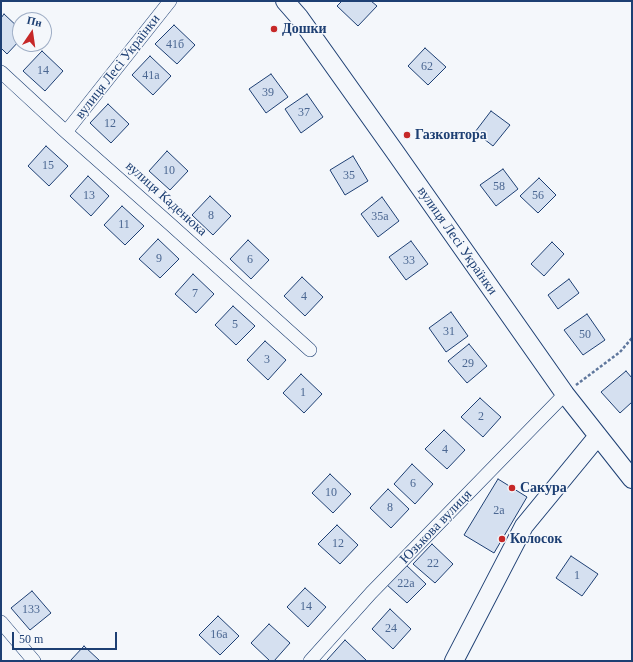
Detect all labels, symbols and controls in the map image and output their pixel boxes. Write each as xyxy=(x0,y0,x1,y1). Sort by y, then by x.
street label: вулиця Лесі Українки xyxy=(72,11,164,123)
north arrow xyxy=(12,12,52,52)
text: Пн xyxy=(26,14,43,29)
place label: Дошки xyxy=(282,21,327,37)
marker: Дошки xyxy=(269,24,279,34)
house number: 41б xyxy=(166,38,184,52)
house number: 62 xyxy=(421,60,433,74)
house number: 14 xyxy=(37,64,49,78)
house number: 41а xyxy=(142,69,160,83)
house number: 39 xyxy=(262,86,274,100)
house number: 37 xyxy=(298,106,310,120)
house number: 12 xyxy=(104,117,116,131)
place label: Газконтора xyxy=(415,127,487,143)
marker: Газконтора xyxy=(402,130,412,140)
street label: вулиця Каденюка xyxy=(122,158,210,240)
house number: 15 xyxy=(42,159,54,173)
house number: 10 xyxy=(163,164,175,178)
house number: 35 xyxy=(343,169,355,183)
house number: 58 xyxy=(493,180,505,194)
street label: вулиця Лесі Українки xyxy=(413,184,501,298)
house number: 13 xyxy=(83,189,95,203)
house number: 56 xyxy=(532,189,544,203)
house number: 8 xyxy=(208,209,214,223)
house number: 35а xyxy=(371,210,389,224)
house number: 11 xyxy=(118,218,130,232)
house number: 9 xyxy=(156,252,162,266)
house number: 6 xyxy=(247,253,253,267)
house number: 33 xyxy=(403,254,415,268)
house number: 7 xyxy=(192,287,198,301)
house number: 4 xyxy=(301,290,307,304)
house number: 5 xyxy=(232,318,238,332)
house number: 31 xyxy=(443,325,455,339)
house number: 50 xyxy=(579,328,591,342)
house number: 3 xyxy=(264,353,270,367)
house number: 29 xyxy=(462,357,474,371)
house number: 1 xyxy=(300,386,306,400)
house number: 2 xyxy=(478,410,484,424)
house number: 4 xyxy=(442,443,448,457)
house number: 6 xyxy=(410,477,416,491)
place label: Сакура xyxy=(520,480,567,496)
marker: Сакура xyxy=(507,483,517,493)
house number: 10 xyxy=(325,486,337,500)
street label: Юзькова вулиця xyxy=(396,486,476,568)
house number: 8 xyxy=(387,501,393,515)
house number: 2а xyxy=(493,504,505,518)
place label: Колосок xyxy=(510,531,562,547)
marker: Колосок xyxy=(497,534,507,544)
house number: 12 xyxy=(332,537,344,551)
house number: 22 xyxy=(427,557,439,571)
house number: 1 xyxy=(574,569,580,583)
house number: 22а xyxy=(397,577,415,591)
house number: 14 xyxy=(300,600,312,614)
house number: 133 xyxy=(22,603,40,617)
house number: 24 xyxy=(385,622,397,636)
scale bar xyxy=(14,624,119,650)
house number: 16а xyxy=(210,628,228,642)
text: 50 m xyxy=(19,632,43,646)

